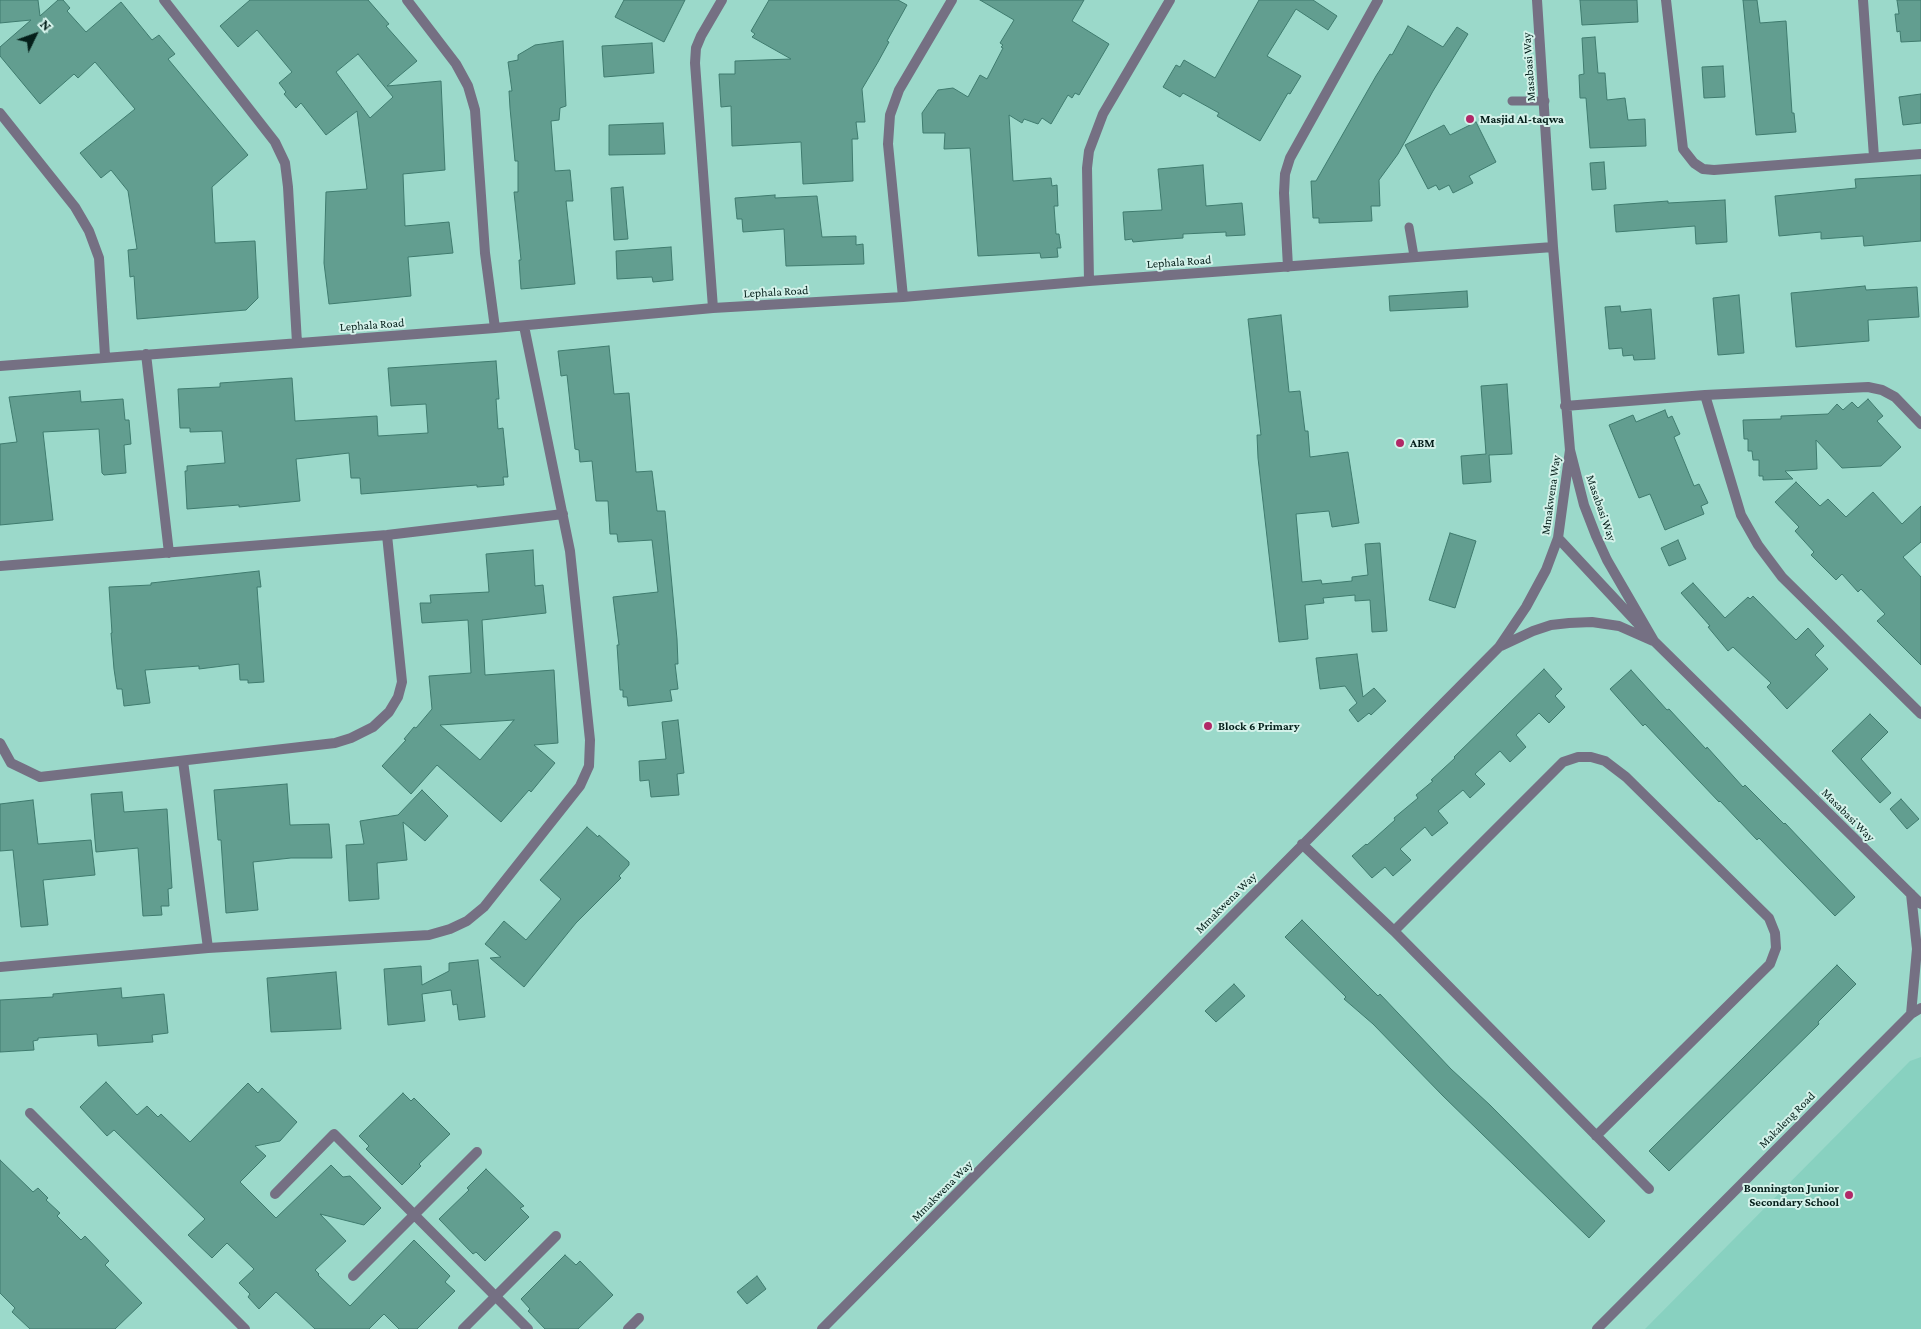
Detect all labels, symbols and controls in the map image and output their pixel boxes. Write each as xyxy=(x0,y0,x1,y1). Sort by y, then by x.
north arrow xyxy=(10,10,60,60)
text: N xyxy=(37,16,55,34)
street label: Masabasi Way xyxy=(1519,32,1539,102)
place label: Masjid Al-taqwa xyxy=(1480,112,1564,126)
marker: Masjid Al-taqwa xyxy=(1464,113,1476,125)
street label: Lephala Road xyxy=(1146,253,1212,271)
street label: Lephala Road xyxy=(743,283,809,301)
street label: Lephala Road xyxy=(339,316,405,334)
place label: ABM xyxy=(1410,436,1435,450)
marker: ABM xyxy=(1394,437,1406,449)
street label: Mmakwena Way xyxy=(1538,454,1564,536)
street label: Masabasi Way xyxy=(1583,473,1619,543)
place label: Block 6 Primary xyxy=(1218,719,1299,733)
marker: Block 6 Primary xyxy=(1202,720,1214,732)
street label: Masabasi Way xyxy=(1818,785,1878,845)
street label: Mmakwena Way xyxy=(1192,869,1260,937)
street label: Makaleng Road xyxy=(1756,1089,1818,1151)
street label: Mmakwena Way xyxy=(908,1157,976,1225)
place label: Bonnington Junior Secondary School xyxy=(1744,1181,1839,1209)
marker: Bonnington Junior Secondary School xyxy=(1843,1189,1855,1201)

